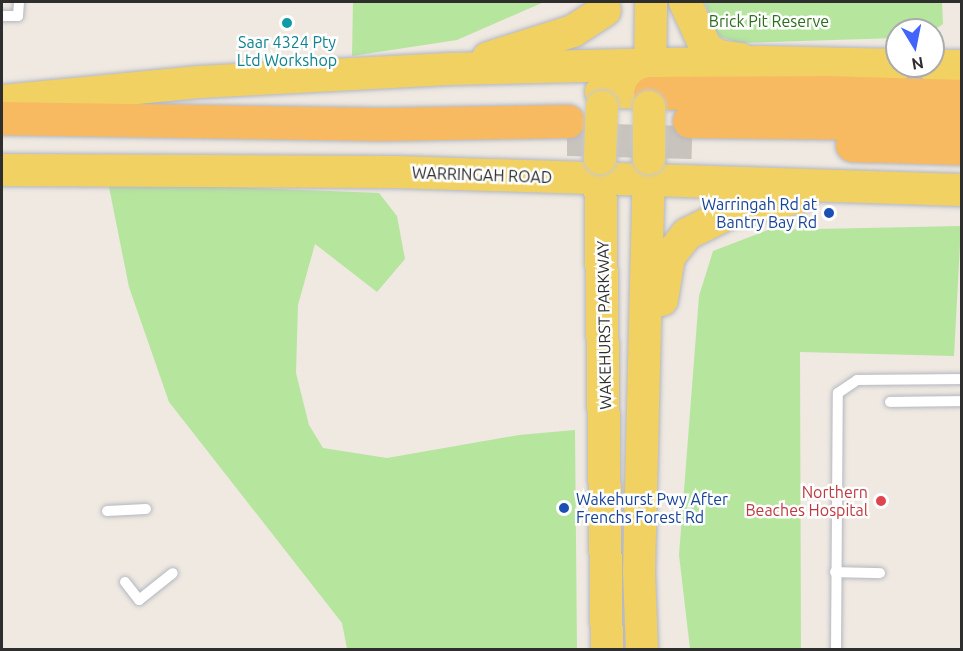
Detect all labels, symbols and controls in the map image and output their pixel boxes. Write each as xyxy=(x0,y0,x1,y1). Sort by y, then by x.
park label: Brick Pit Reserve xyxy=(709,11,829,31)
marker: Saar 4324 Pty Ltd Workshop xyxy=(280,16,294,30)
north arrow xyxy=(885,18,945,78)
place label: Saar 4324 Pty Ltd Workshop xyxy=(237,32,337,70)
text: N xyxy=(910,54,925,74)
street label: WARRINGAH ROAD xyxy=(412,163,552,187)
place label: Warringah Rd at Bantry Bay Rd xyxy=(701,194,817,232)
marker: Warringah Rd at Bantry Bay Rd xyxy=(822,206,836,220)
street label: WAKEHURST PARKWAY xyxy=(593,240,615,410)
place label: Northern Beaches Hospital xyxy=(745,482,868,520)
place label: Wakehurst Pwy After Frenchs Forest Rd xyxy=(576,489,728,527)
marker: Northern Beaches Hospital xyxy=(872,492,890,510)
marker: Wakehurst Pwy After Frenchs Forest Rd xyxy=(557,501,571,515)

